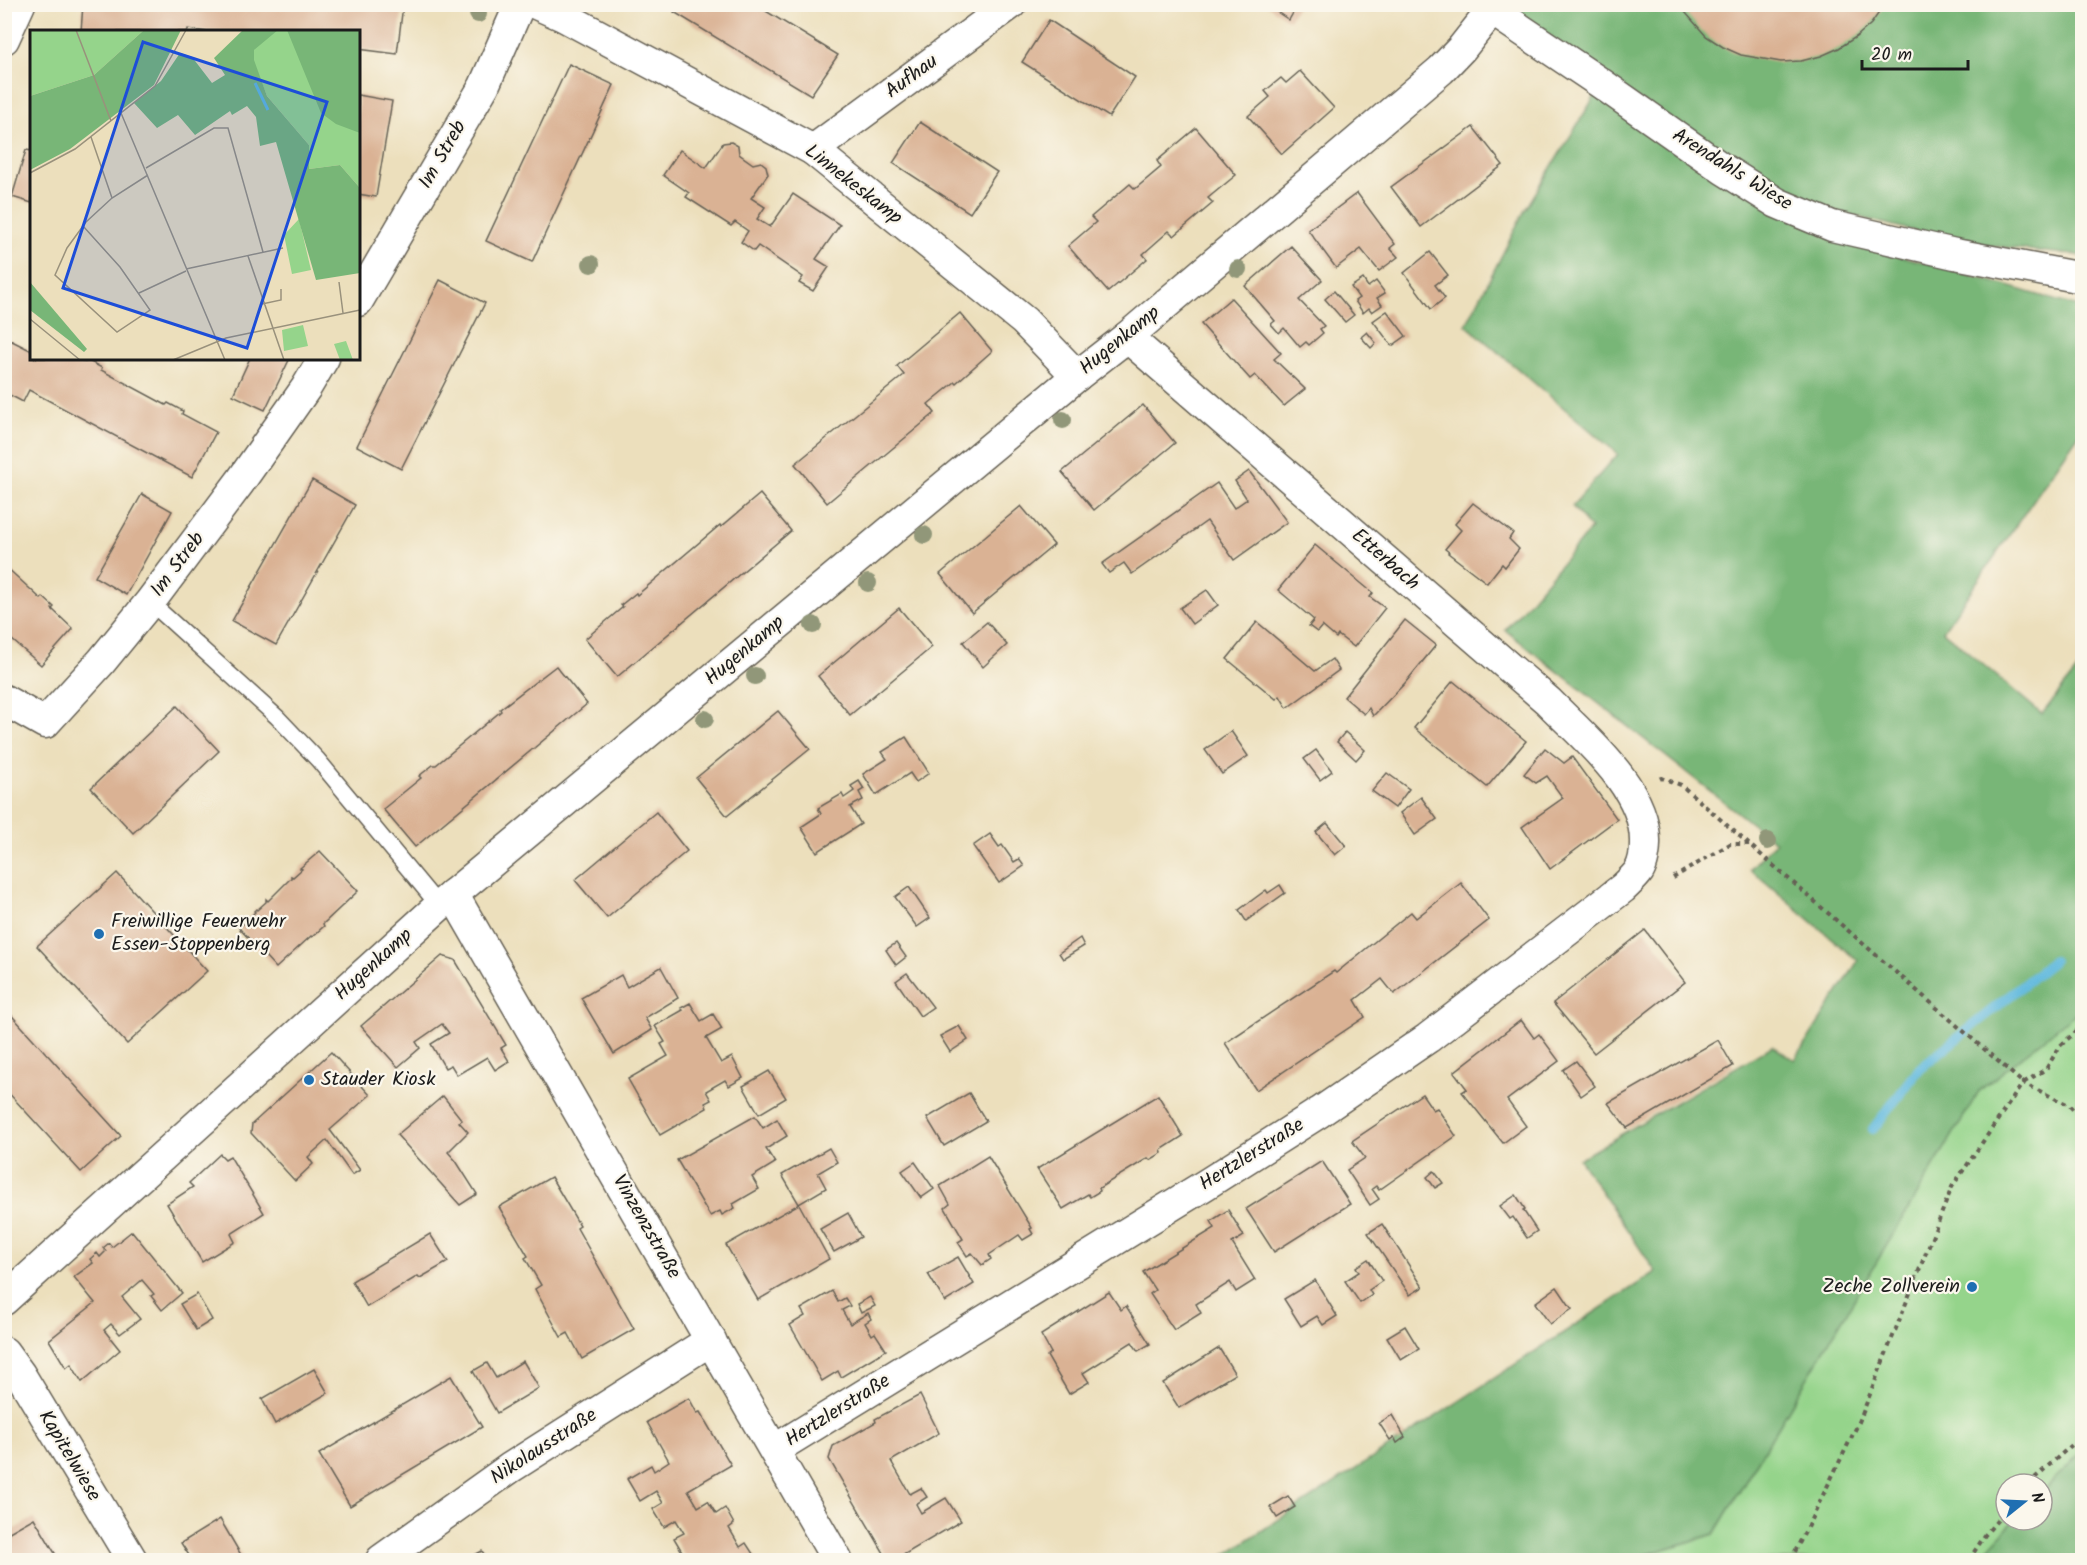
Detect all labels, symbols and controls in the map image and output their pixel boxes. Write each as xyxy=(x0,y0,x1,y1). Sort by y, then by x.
inset map xyxy=(30,30,360,360)
scale bar xyxy=(1862,33,1968,71)
text: 20 m xyxy=(1871,41,1912,70)
street label: Aufhau xyxy=(879,46,946,107)
street label: Im Streb xyxy=(410,114,476,195)
street label: Arendahls Wiese xyxy=(1665,120,1799,220)
street label: Linnekeskamp xyxy=(797,136,909,234)
street label: Hugenkamp xyxy=(1072,298,1168,384)
street label: Etterbach xyxy=(1343,521,1427,599)
street label: Im Streb xyxy=(143,525,214,604)
street label: Hugenkamp xyxy=(698,607,793,694)
place label: Freiwillige Feuerwehr Essen-Stoppenberg xyxy=(111,906,287,961)
street label: Hugenkamp xyxy=(327,921,421,1009)
marker: Freiwillige Feuerwehr Essen-Stoppenberg xyxy=(92,927,106,941)
place label: Stauder Kiosk xyxy=(321,1064,436,1096)
marker: Stauder Kiosk xyxy=(302,1073,316,1087)
street label: Hertzlerstraße xyxy=(1193,1110,1311,1200)
street label: Vinzenzstraße xyxy=(603,1169,689,1285)
place label: Zeche Zollverein xyxy=(1822,1271,1960,1303)
marker: Zeche Zollverein xyxy=(1965,1280,1979,1294)
street label: Hertzlerstraße xyxy=(779,1366,897,1456)
street label: Nikolausstraße xyxy=(484,1400,604,1494)
street label: Kapitelwiese xyxy=(29,1404,109,1508)
north arrow xyxy=(1994,1472,2054,1532)
text: N xyxy=(2023,1489,2050,1506)

